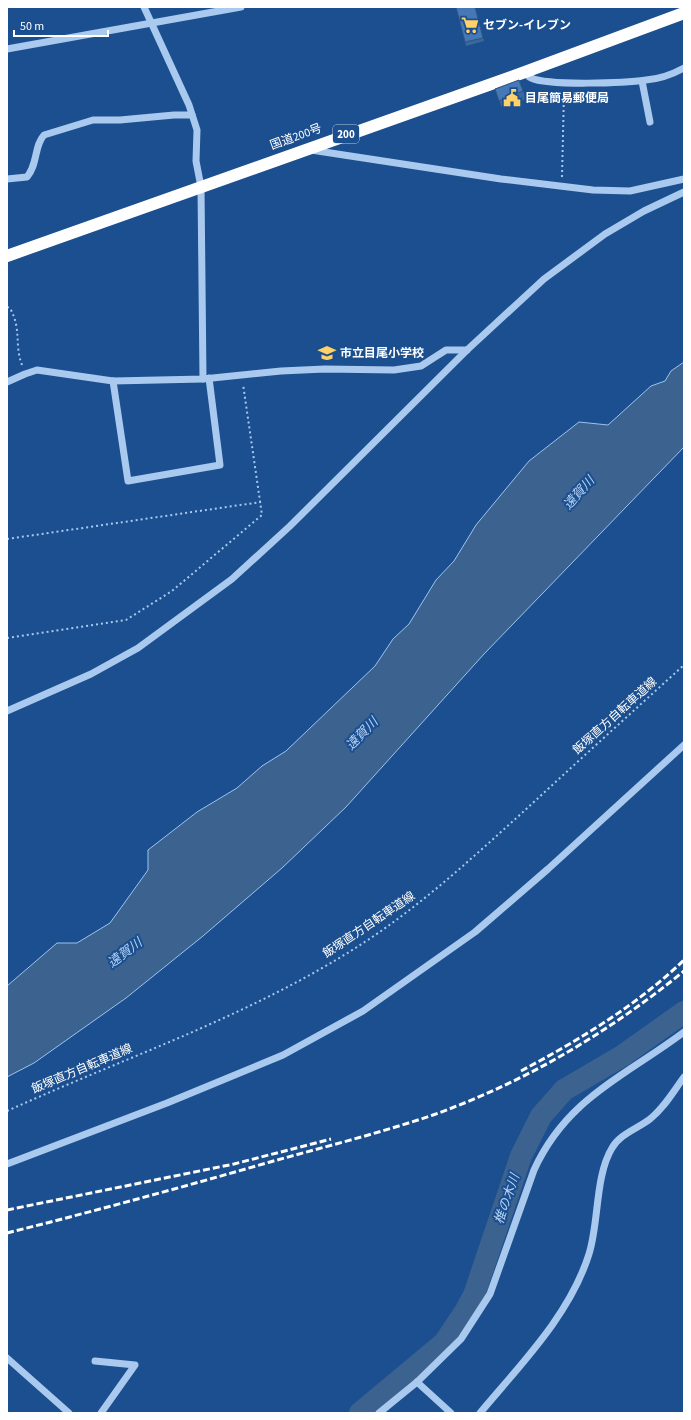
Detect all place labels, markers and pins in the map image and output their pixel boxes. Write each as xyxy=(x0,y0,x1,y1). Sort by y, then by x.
supermarket icon: セブン-イレブン xyxy=(460,15,480,35)
place label: セブン-イレブン xyxy=(483,17,571,34)
public building icon: 目尾簡易郵便局 xyxy=(502,88,522,108)
place label: 目尾簡易郵便局 xyxy=(525,90,609,107)
school or university icon: 市立目尾小学校 xyxy=(317,343,337,363)
place label: 市立目尾小学校 xyxy=(340,345,424,362)

